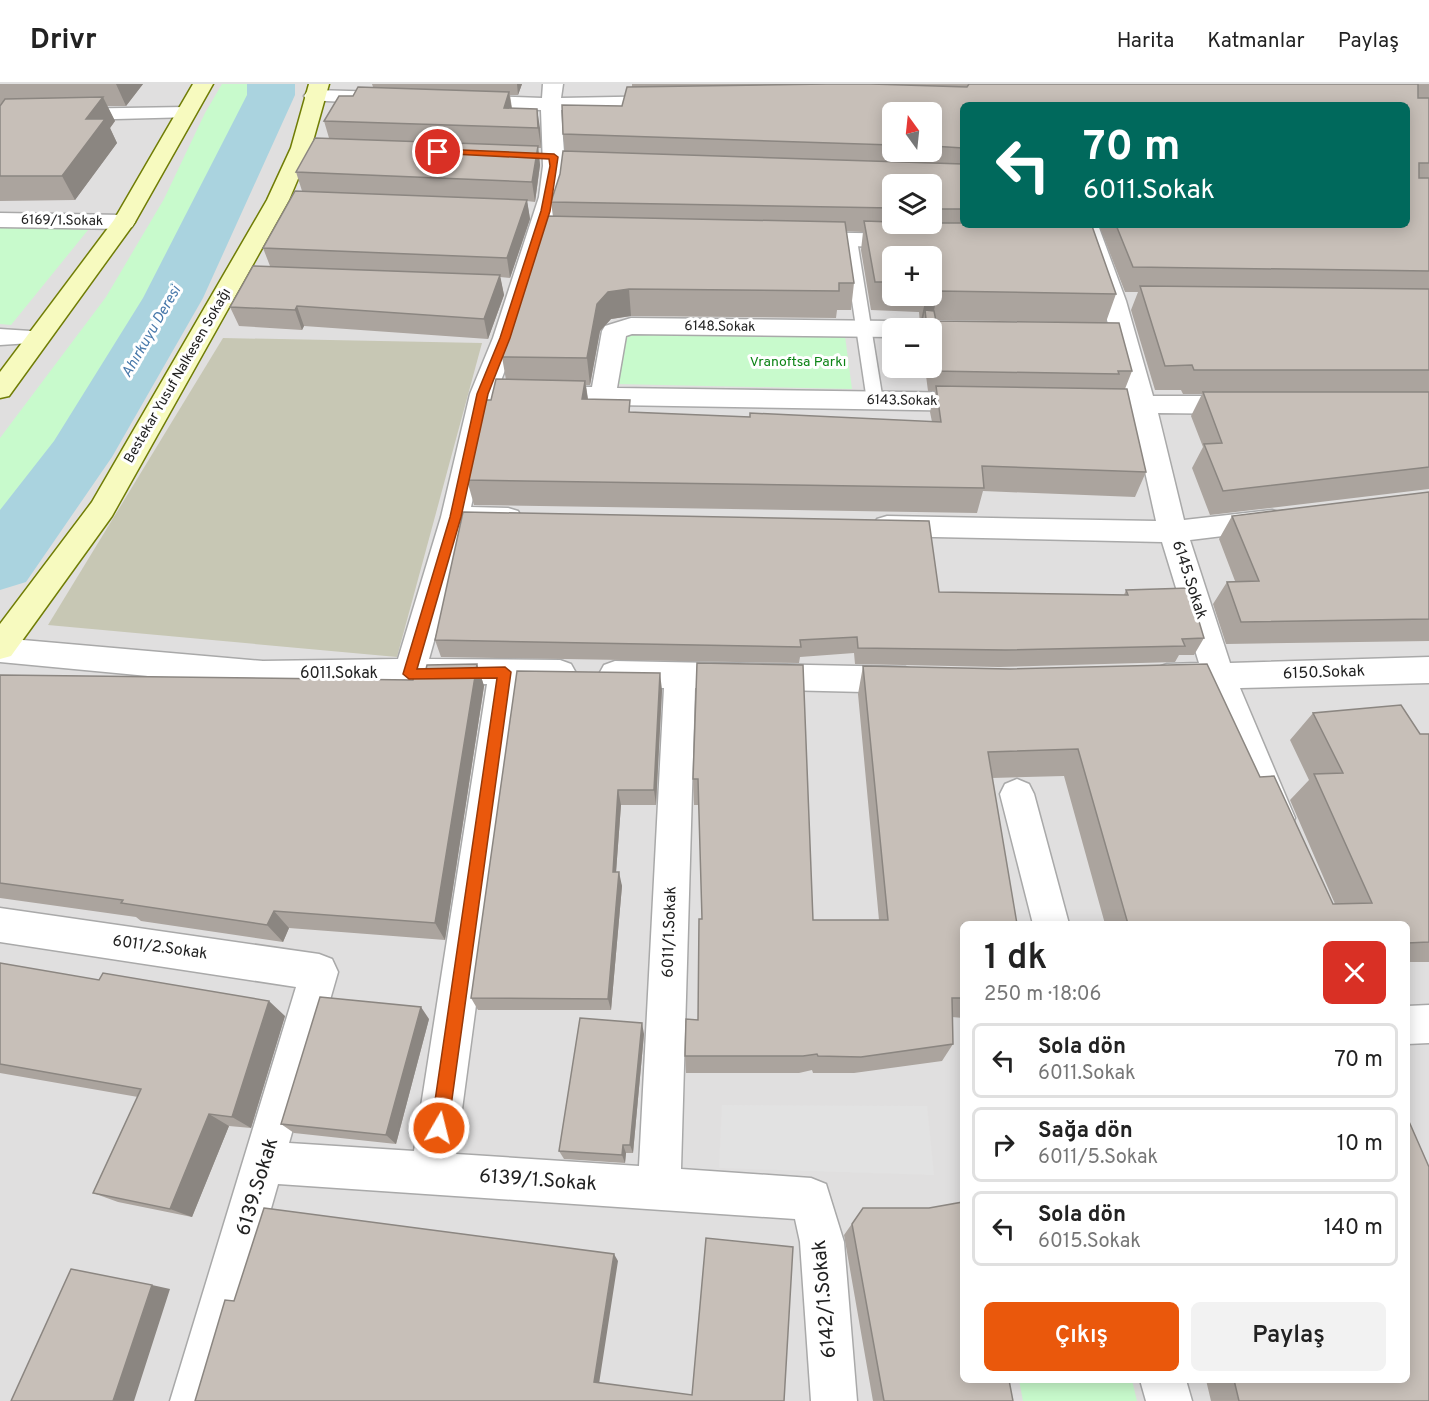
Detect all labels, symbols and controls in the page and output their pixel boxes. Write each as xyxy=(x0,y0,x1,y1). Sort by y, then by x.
text: Drivr xyxy=(30,23,97,59)
text: Harita xyxy=(1117,28,1174,55)
text: Katmanlar xyxy=(1207,28,1305,55)
text: Paylaş xyxy=(1338,28,1399,55)
north arrow xyxy=(882,102,942,162)
map controls xyxy=(882,102,942,378)
text: 70 m xyxy=(1083,122,1181,175)
pin xyxy=(412,126,463,177)
icon: left xyxy=(984,126,1062,204)
icon: arrive xyxy=(421,135,454,168)
button: layers xyxy=(882,174,942,234)
text: 6011.Sokak xyxy=(1083,174,1215,208)
street label: 6169/1.Sokak xyxy=(21,212,103,230)
button: + xyxy=(882,246,942,306)
water label: Ahırkuyu Deresi xyxy=(118,282,187,381)
street label: Bestekar Yusuf Nalkesen Sokağı xyxy=(121,286,235,466)
street label: 6148.Sokak xyxy=(684,318,756,336)
button: − xyxy=(882,318,942,378)
park label: Vranoftsa Parkı xyxy=(750,354,846,371)
street label: 6143.Sokak xyxy=(866,392,938,410)
street label: 6145.Sokak xyxy=(1167,538,1211,622)
street label: 6150.Sokak xyxy=(1283,662,1365,684)
street label: 6011.Sokak xyxy=(300,664,378,684)
street label: 6011/1.Sokak xyxy=(658,886,682,978)
street label: 6011/2.Sokak xyxy=(111,931,209,965)
text: 1 dk xyxy=(984,936,1047,982)
button: close xyxy=(1323,941,1386,1004)
text: 250 m · 18:06 xyxy=(984,982,1101,1008)
text: Sola dön xyxy=(1038,1034,1126,1061)
icon: left xyxy=(987,1044,1020,1077)
text: 70 m xyxy=(1334,1047,1383,1074)
text: 6011.Sokak xyxy=(1038,1061,1136,1087)
position arrow xyxy=(407,1096,471,1160)
text: Sağa dön xyxy=(1038,1118,1133,1145)
icon: right xyxy=(987,1128,1020,1161)
text: 10 m xyxy=(1337,1131,1383,1158)
street label: 6139.Sokak xyxy=(231,1135,285,1239)
text: 6011/5.Sokak xyxy=(1038,1145,1158,1171)
street label: 6139/1.Sokak xyxy=(478,1164,598,1198)
text: Sola dön xyxy=(1038,1202,1126,1229)
icon: left xyxy=(987,1212,1020,1245)
text: 140 m xyxy=(1324,1215,1383,1242)
text: 6015.Sokak xyxy=(1038,1229,1141,1255)
street label: 6142/1.Sokak xyxy=(807,1239,843,1359)
button: Çıkış xyxy=(984,1302,1179,1371)
button: Paylaş xyxy=(1191,1302,1386,1371)

